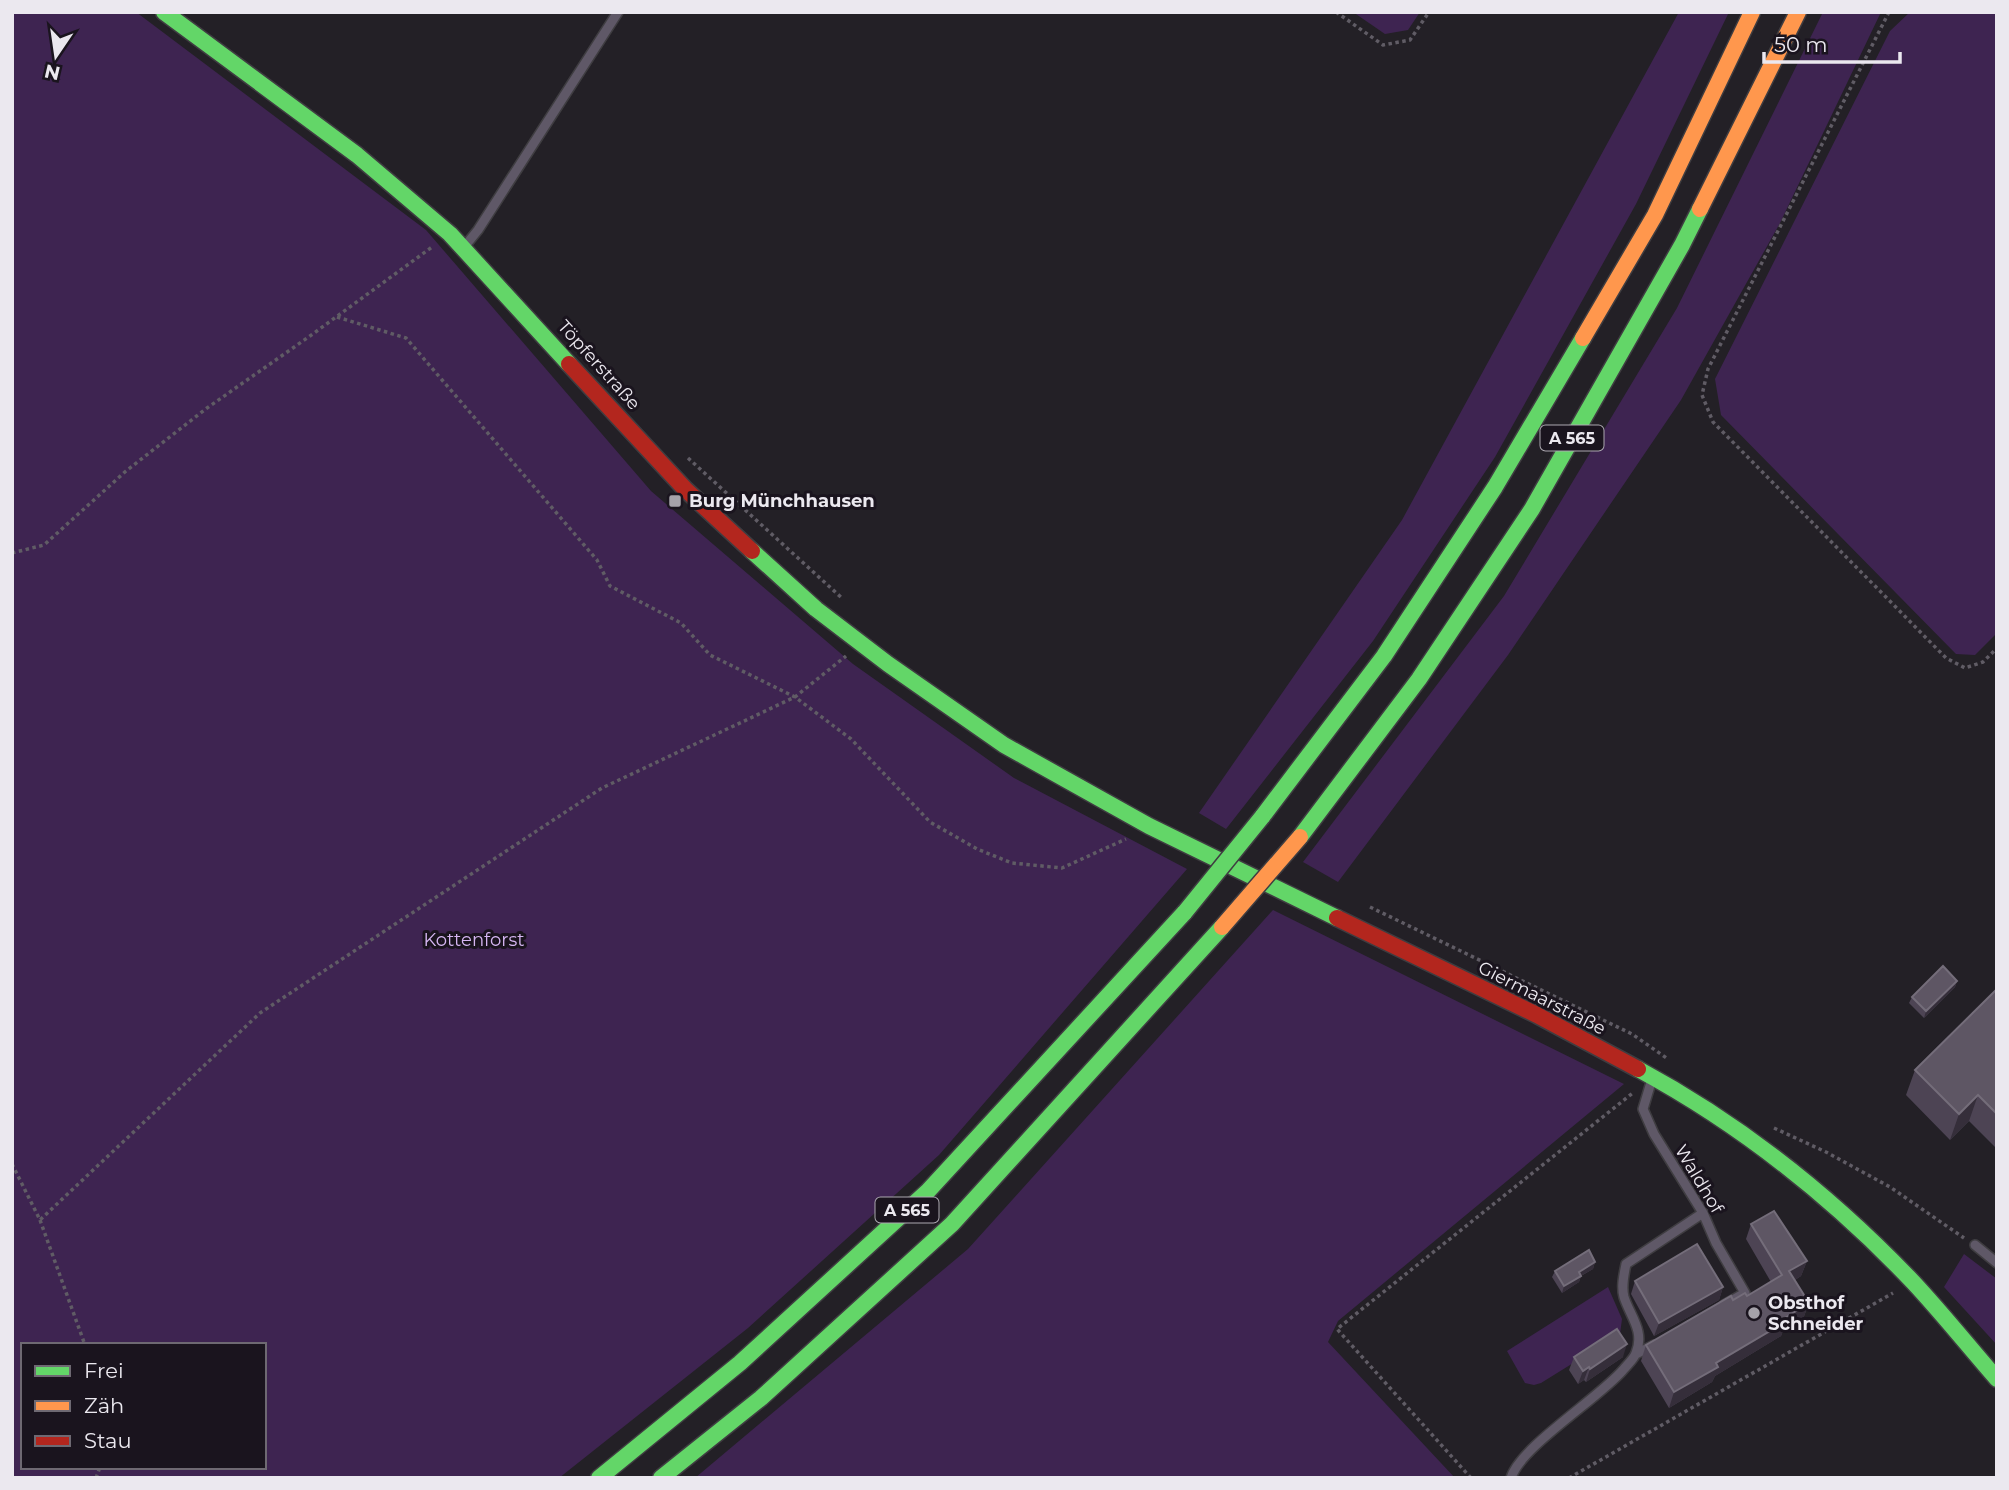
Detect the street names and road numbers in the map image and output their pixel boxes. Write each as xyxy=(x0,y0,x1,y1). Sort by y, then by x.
street label: Töpferstraße xyxy=(553,316,645,414)
road number: A 565 xyxy=(1540,426,1604,450)
street label: Giermaarstraße xyxy=(1474,956,1610,1040)
street label: Waldhof xyxy=(1670,1141,1729,1218)
road number: A 565 xyxy=(876,1198,939,1222)

